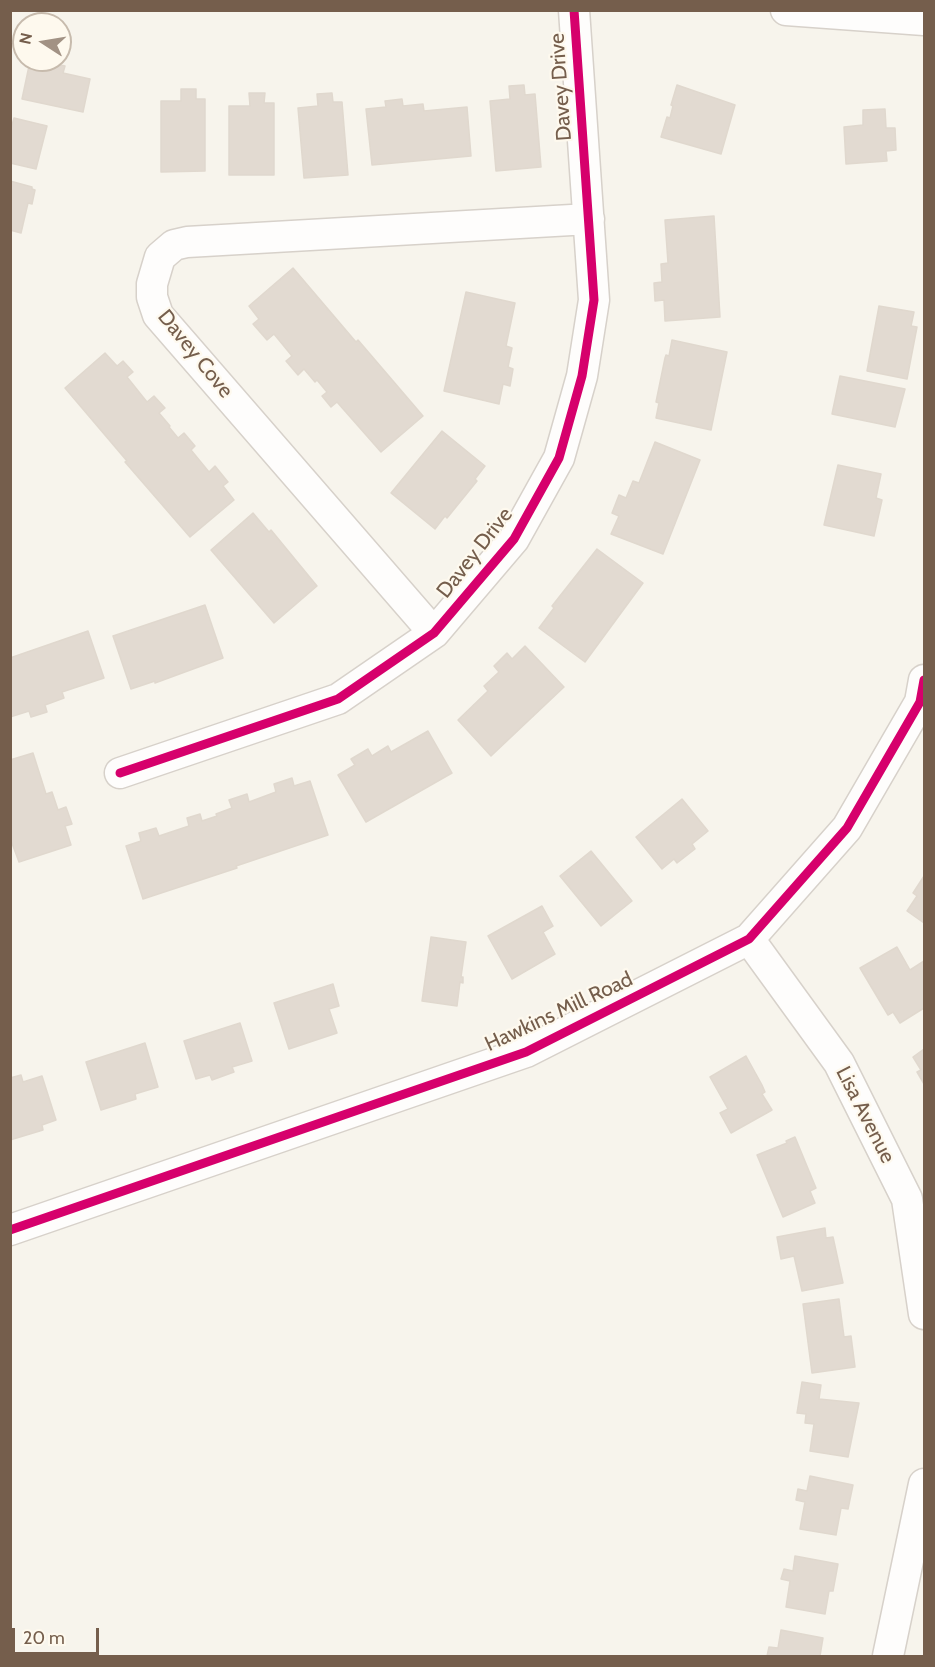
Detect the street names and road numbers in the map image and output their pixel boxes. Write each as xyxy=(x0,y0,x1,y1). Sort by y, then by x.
street label: Davey Drive xyxy=(545,32,577,142)
street label: Davey Cove xyxy=(152,305,238,403)
street label: Davey Drive xyxy=(432,503,518,603)
street label: Hawkins Mill Road xyxy=(481,967,637,1057)
street label: Lisa Avenue xyxy=(830,1062,900,1168)

